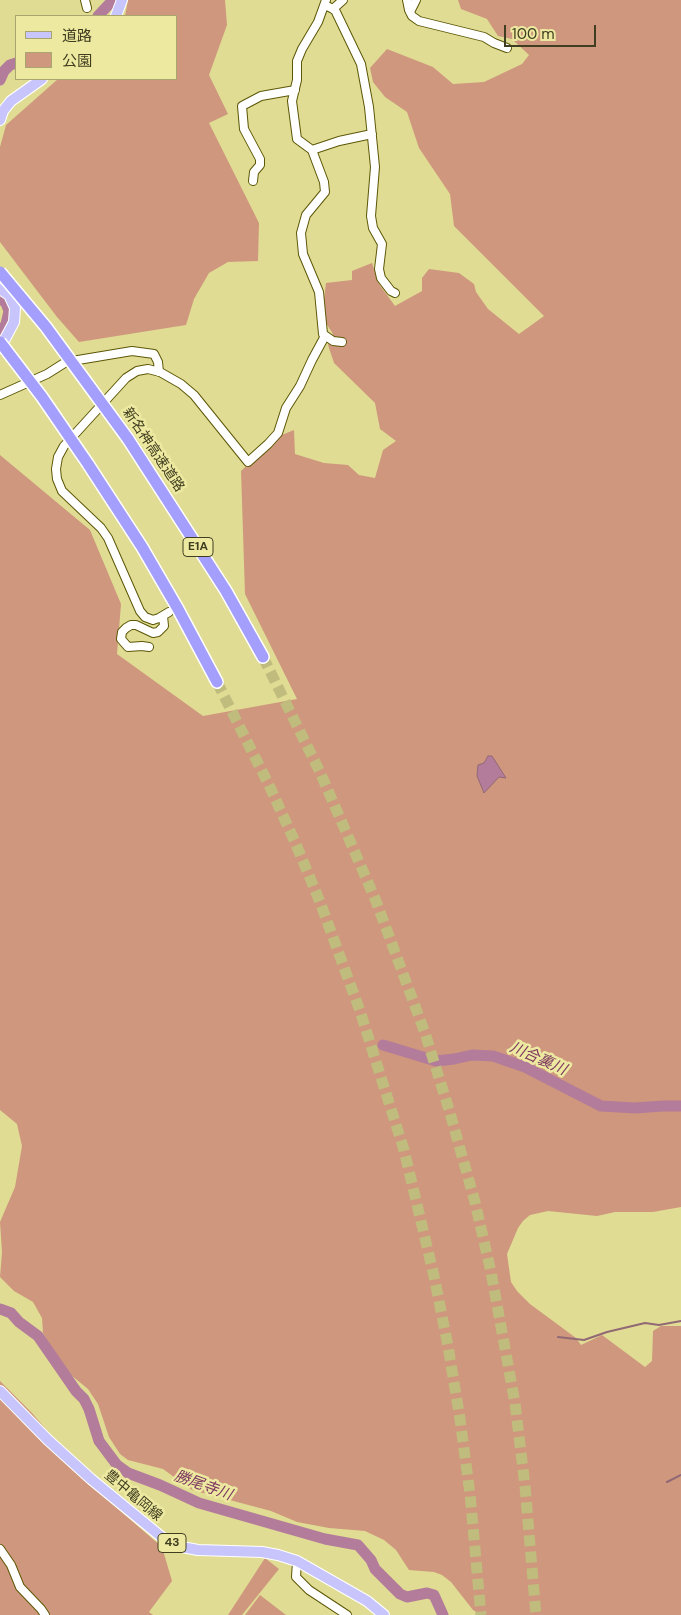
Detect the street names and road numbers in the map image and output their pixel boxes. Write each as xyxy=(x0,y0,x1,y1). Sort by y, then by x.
street label: 新名神高速道路 xyxy=(119,405,187,495)
road number: E1A xyxy=(183,538,213,556)
street label: 豊中亀岡線 xyxy=(101,1467,165,1525)
road number: 43 xyxy=(158,1534,186,1552)

